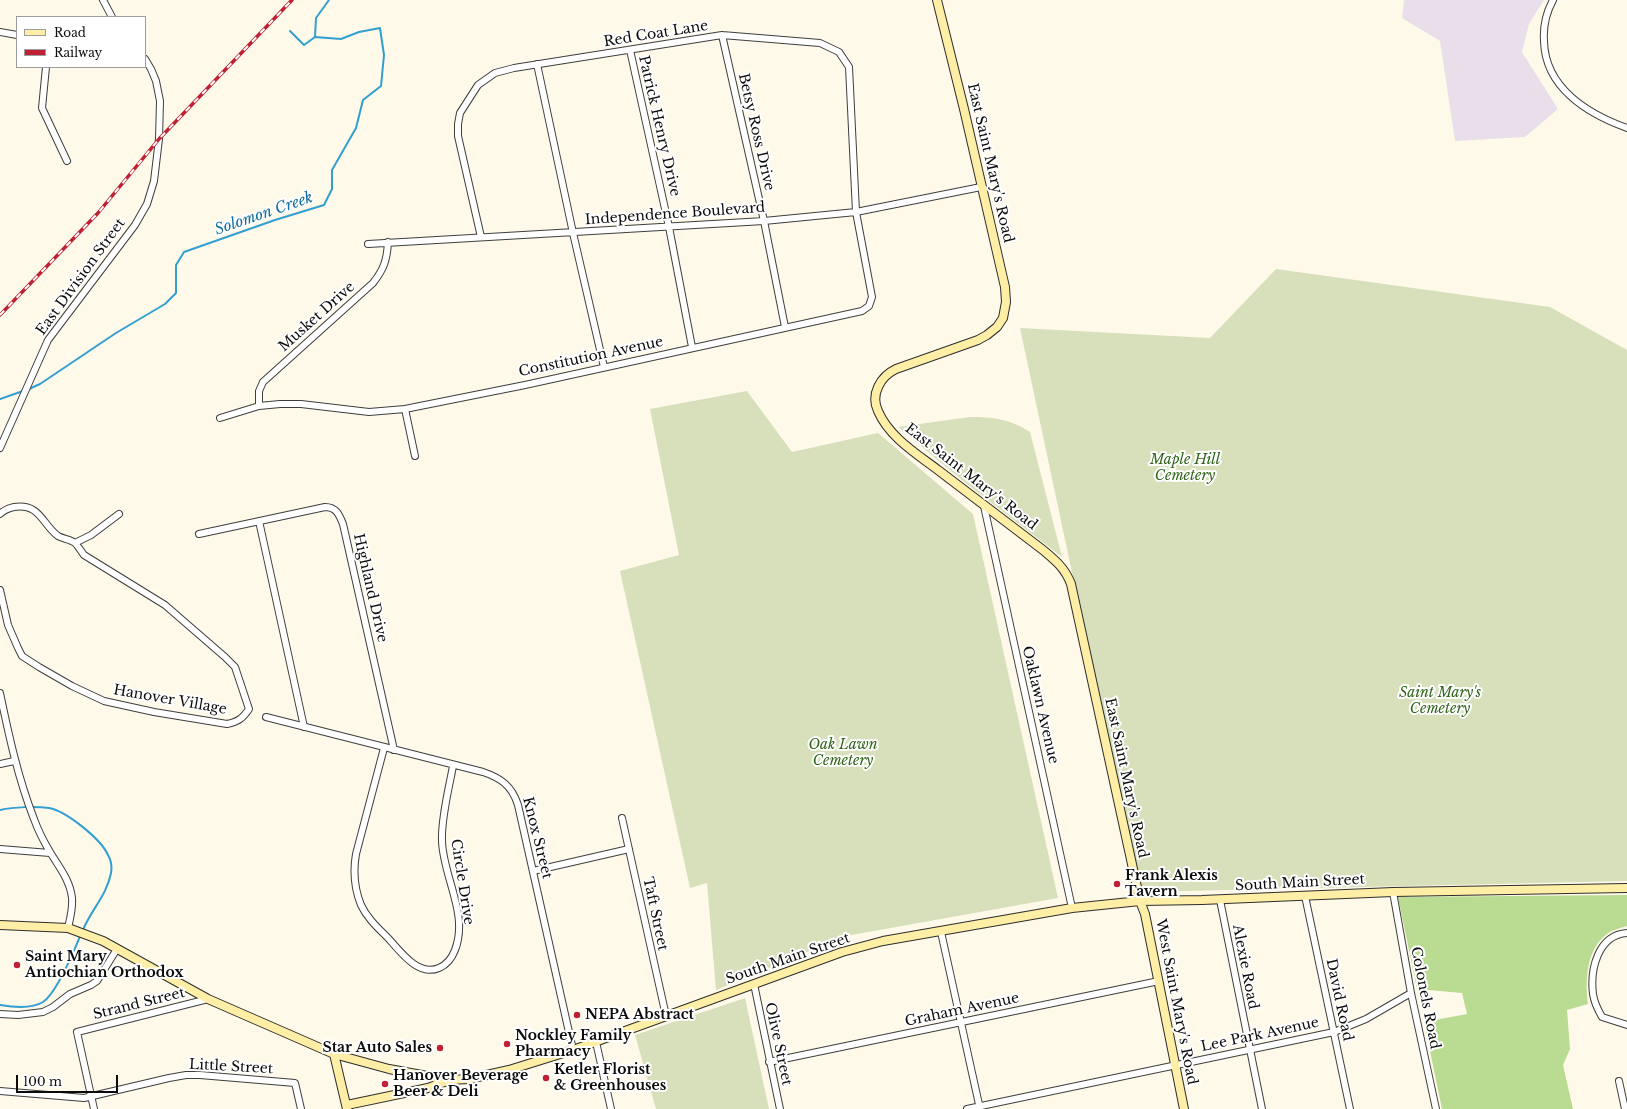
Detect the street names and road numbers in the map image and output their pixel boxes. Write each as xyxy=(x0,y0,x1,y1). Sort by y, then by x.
street label: Red Coat Lane xyxy=(603,17,709,51)
street label: Patrick Henry Drive xyxy=(635,54,683,198)
street label: Betsy Ross Drive xyxy=(734,72,778,192)
street label: East Saint Mary's Road xyxy=(963,82,1017,244)
street label: Independence Boulevard xyxy=(584,199,766,229)
street label: East Division Street xyxy=(33,215,129,339)
street label: Musket Drive xyxy=(276,279,358,355)
street label: Constitution Avenue xyxy=(517,333,665,381)
street label: East Saint Mary's Road xyxy=(902,420,1040,534)
street label: Highland Drive xyxy=(349,532,391,644)
street label: Oaklawn Avenue xyxy=(1018,644,1062,766)
street label: Hanover Village xyxy=(112,682,228,718)
street label: East Saint Mary's Road xyxy=(1101,696,1151,860)
street label: Knox Street xyxy=(519,795,555,881)
street label: Circle Drive xyxy=(447,838,477,926)
street label: South Main Street xyxy=(1235,871,1365,895)
street label: Taft Street xyxy=(639,876,671,952)
street label: West Saint Mary's Road xyxy=(1152,918,1200,1086)
street label: Alexie Road xyxy=(1229,923,1261,1011)
street label: South Main Street xyxy=(724,930,852,988)
street label: Colonels Road xyxy=(1407,945,1443,1051)
street label: David Road xyxy=(1322,957,1356,1043)
street label: Strand Street xyxy=(91,984,187,1024)
street label: Graham Avenue xyxy=(903,990,1021,1030)
street label: Olive Street xyxy=(761,1001,795,1087)
street label: Lee Park Avenue xyxy=(1200,1014,1320,1056)
street label: Little Street xyxy=(188,1056,274,1078)

